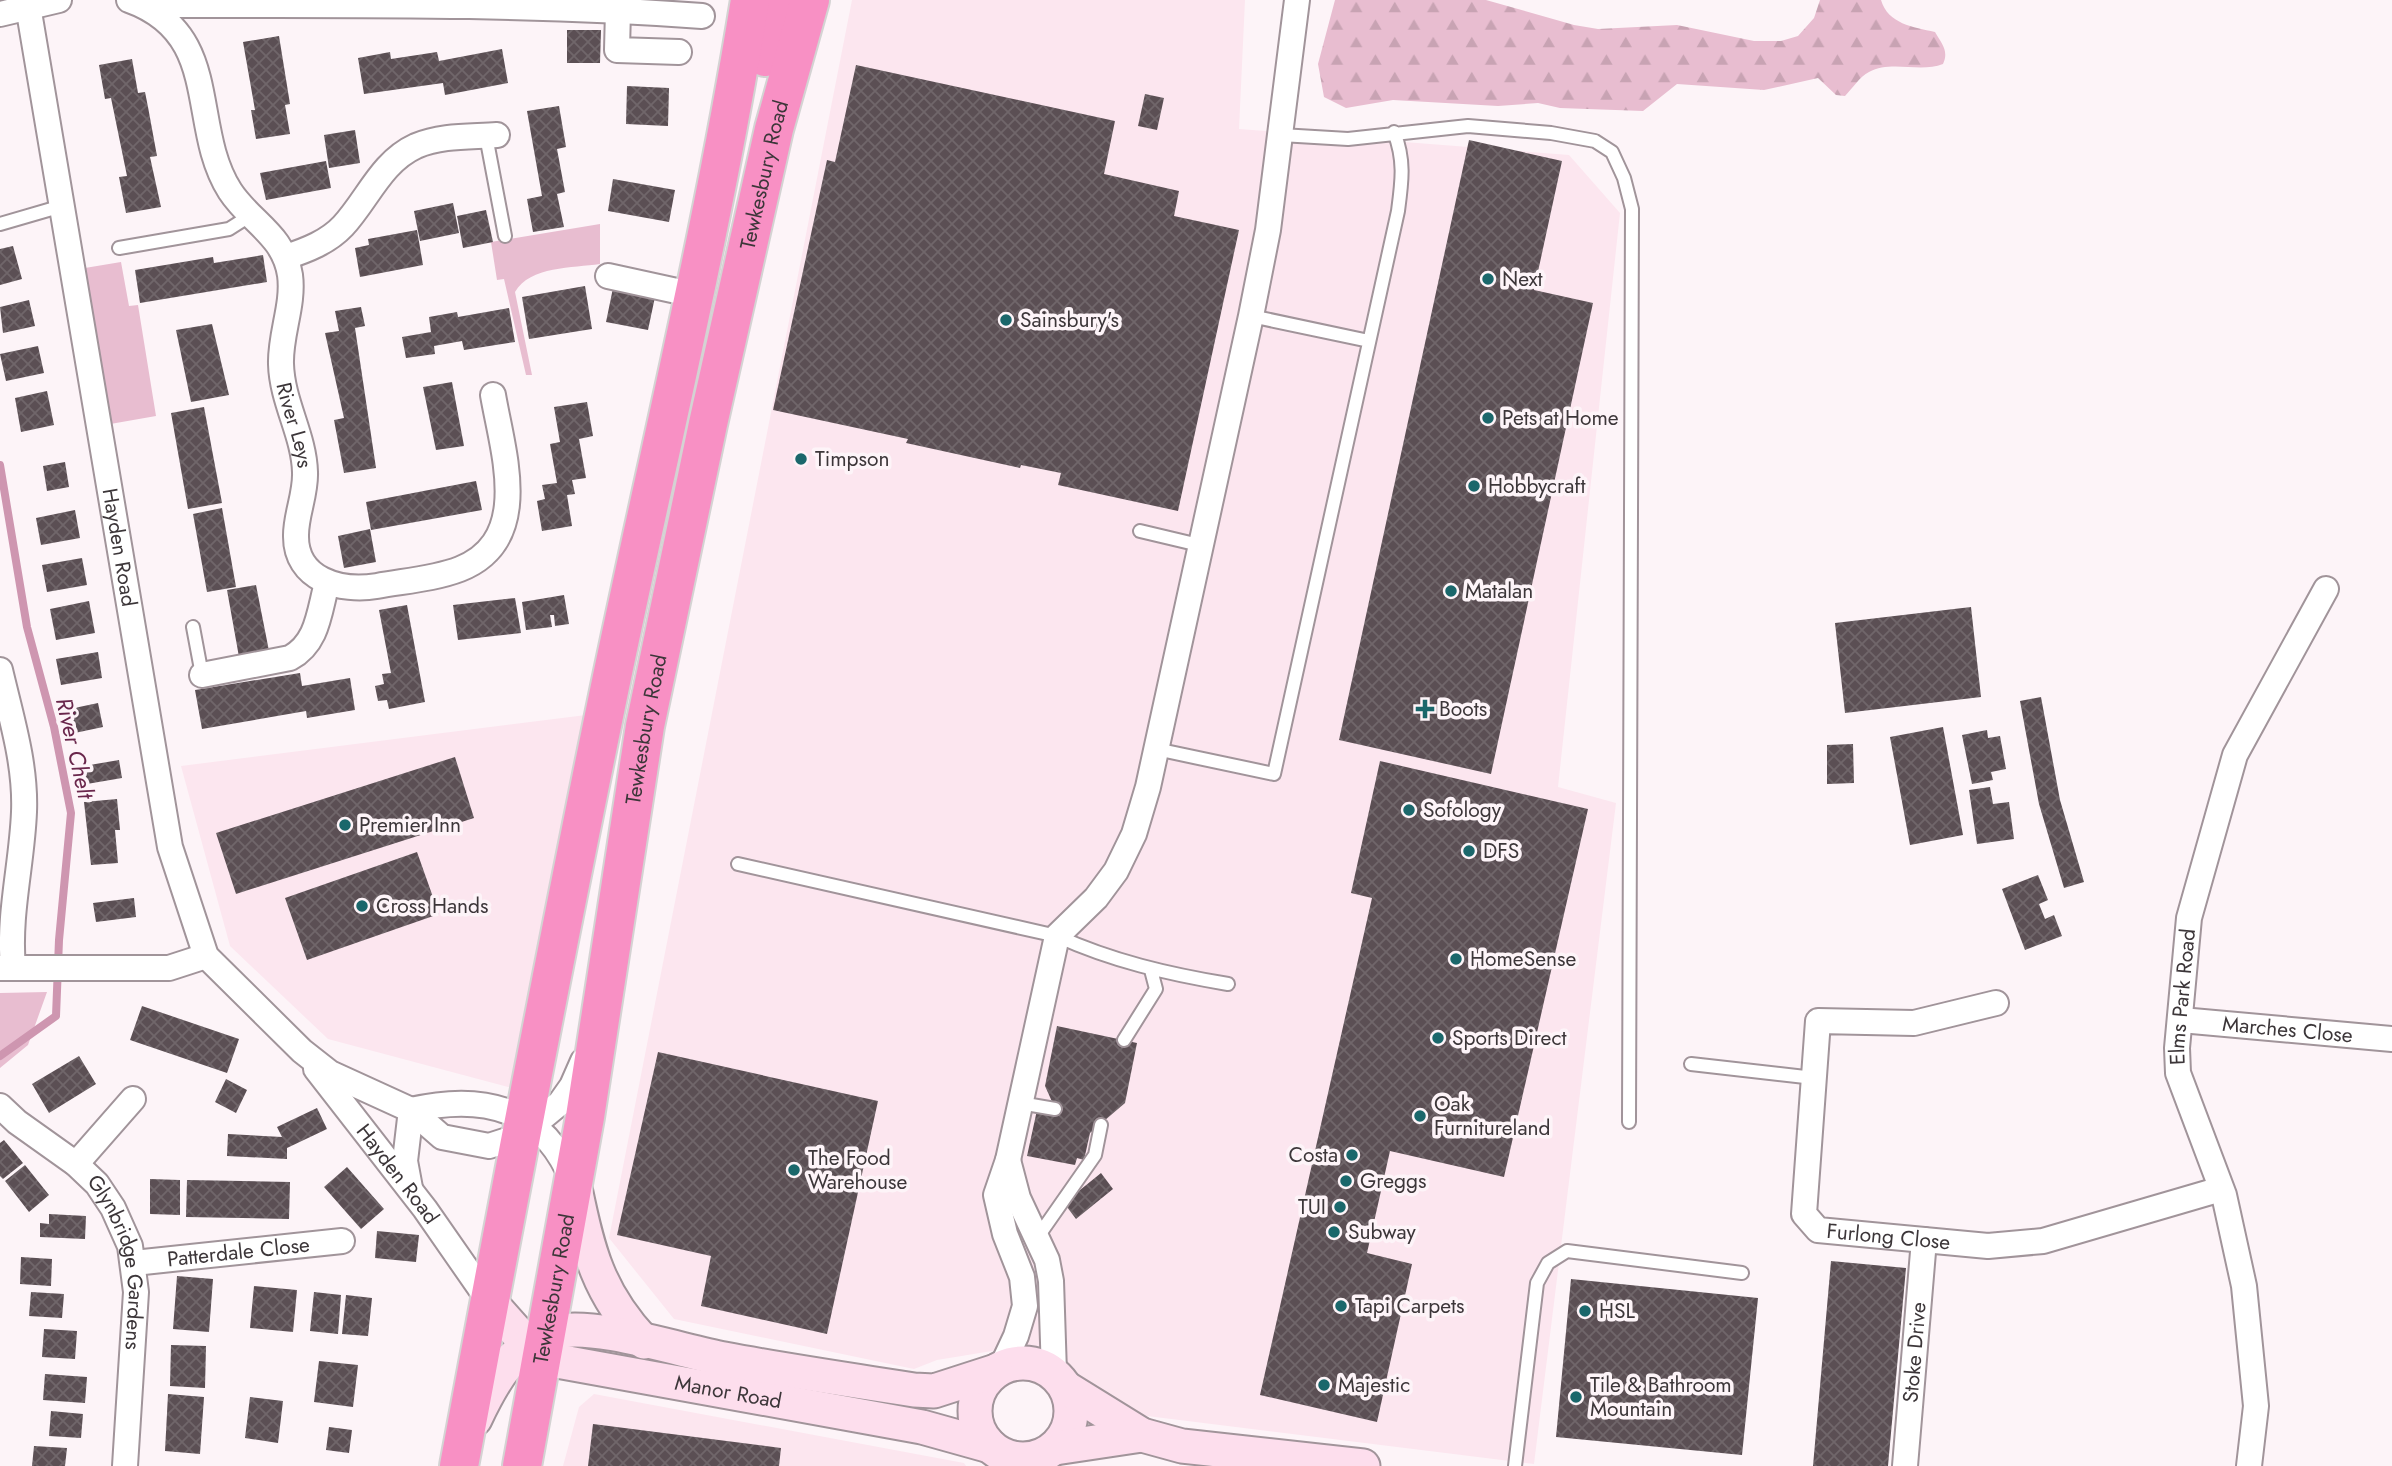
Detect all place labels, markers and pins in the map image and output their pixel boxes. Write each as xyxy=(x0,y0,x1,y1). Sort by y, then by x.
place label: Next xyxy=(1502,264,1543,294)
marker: Next xyxy=(1480,271,1496,287)
place label: Sainsbury's xyxy=(1020,305,1119,335)
marker: Sainsbury's xyxy=(998,312,1014,328)
place label: Pets at Home xyxy=(1502,403,1619,433)
marker: Pets at Home xyxy=(1480,410,1496,426)
place label: Timpson xyxy=(815,444,890,474)
marker: Timpson xyxy=(793,451,809,467)
place label: Hobbycraft xyxy=(1488,471,1585,501)
marker: Hobbycraft xyxy=(1466,478,1482,494)
place label: Matalan xyxy=(1465,576,1533,606)
marker: Matalan xyxy=(1443,583,1459,599)
place label: Boots xyxy=(1439,694,1487,724)
marker: Boots xyxy=(1417,701,1433,717)
place label: Sofology xyxy=(1423,795,1502,825)
marker: Sofology xyxy=(1401,802,1417,818)
place label: Premier Inn xyxy=(359,810,461,840)
marker: Premier Inn xyxy=(337,817,353,833)
place label: DFS xyxy=(1483,836,1519,866)
marker: DFS xyxy=(1461,843,1477,859)
place label: Cross Hands xyxy=(376,891,489,921)
marker: Cross Hands xyxy=(354,898,370,914)
place label: HomeSense xyxy=(1470,944,1576,974)
marker: HomeSense xyxy=(1448,951,1464,967)
place label: Sports Direct xyxy=(1452,1023,1566,1053)
marker: Sports Direct xyxy=(1430,1030,1446,1046)
place label: Oak Furnitureland xyxy=(1434,1089,1551,1143)
marker: Oak Furnitureland xyxy=(1412,1108,1428,1124)
place label: Costa xyxy=(1289,1140,1338,1170)
place label: The Food Warehouse xyxy=(808,1143,907,1197)
marker: Costa xyxy=(1344,1147,1360,1163)
marker: The Food Warehouse xyxy=(786,1162,802,1178)
place label: Greggs xyxy=(1360,1166,1426,1196)
marker: Greggs xyxy=(1338,1173,1354,1189)
place label: TUI xyxy=(1298,1192,1326,1222)
marker: TUI xyxy=(1332,1199,1348,1215)
place label: Subway xyxy=(1348,1217,1416,1247)
marker: Subway xyxy=(1326,1224,1342,1240)
place label: Tapi Carpets xyxy=(1355,1291,1464,1321)
place label: HSL xyxy=(1599,1296,1636,1326)
marker: Tapi Carpets xyxy=(1333,1298,1349,1314)
marker: HSL xyxy=(1577,1303,1593,1319)
place label: Majestic xyxy=(1338,1370,1410,1400)
place label: Tile & Bathroom Mountain xyxy=(1590,1370,1732,1424)
marker: Majestic xyxy=(1316,1377,1332,1393)
marker: Tile & Bathroom Mountain xyxy=(1568,1389,1584,1405)

